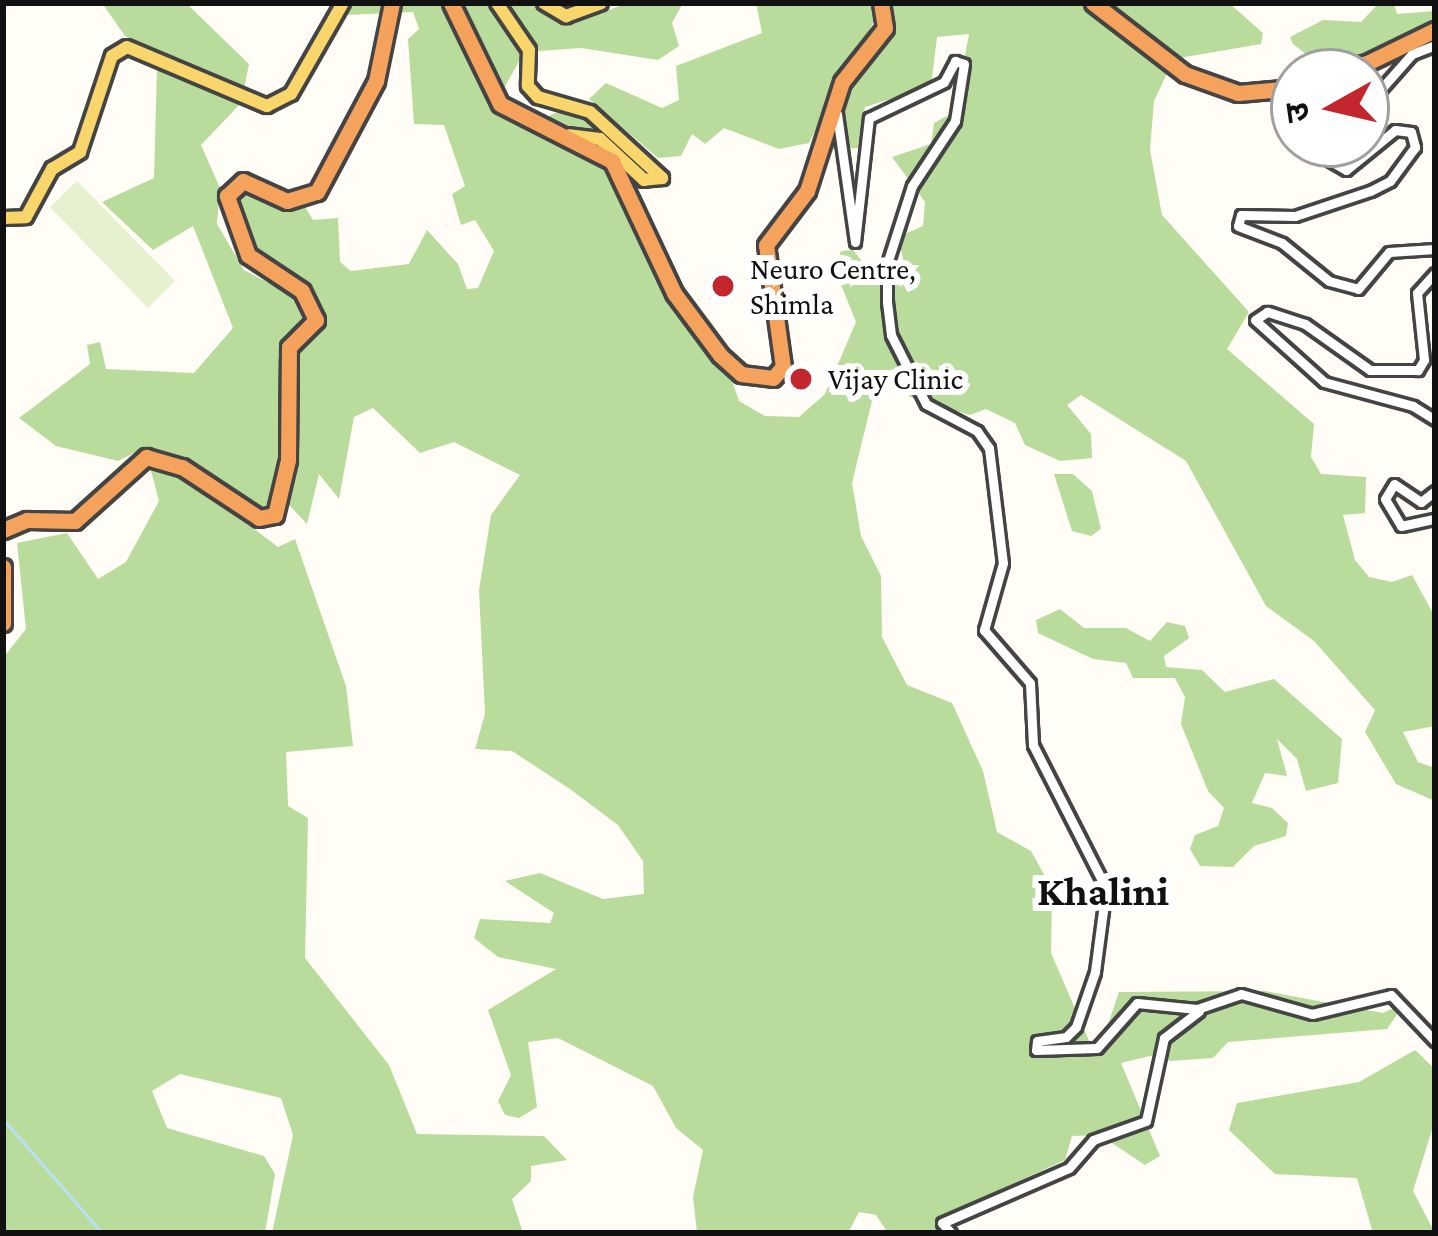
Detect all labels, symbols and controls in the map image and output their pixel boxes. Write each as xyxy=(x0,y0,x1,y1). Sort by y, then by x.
north arrow xyxy=(1270,48,1390,168)
text: उ xyxy=(1277,101,1316,125)
place label: Neuro Centre, Shimla xyxy=(750,251,916,322)
marker: Neuro Centre, Shimla xyxy=(707,270,739,302)
place label: Vijay Clinic xyxy=(828,361,963,397)
marker: Vijay Clinic xyxy=(785,363,817,395)
district label: Khalini xyxy=(1037,866,1169,916)

